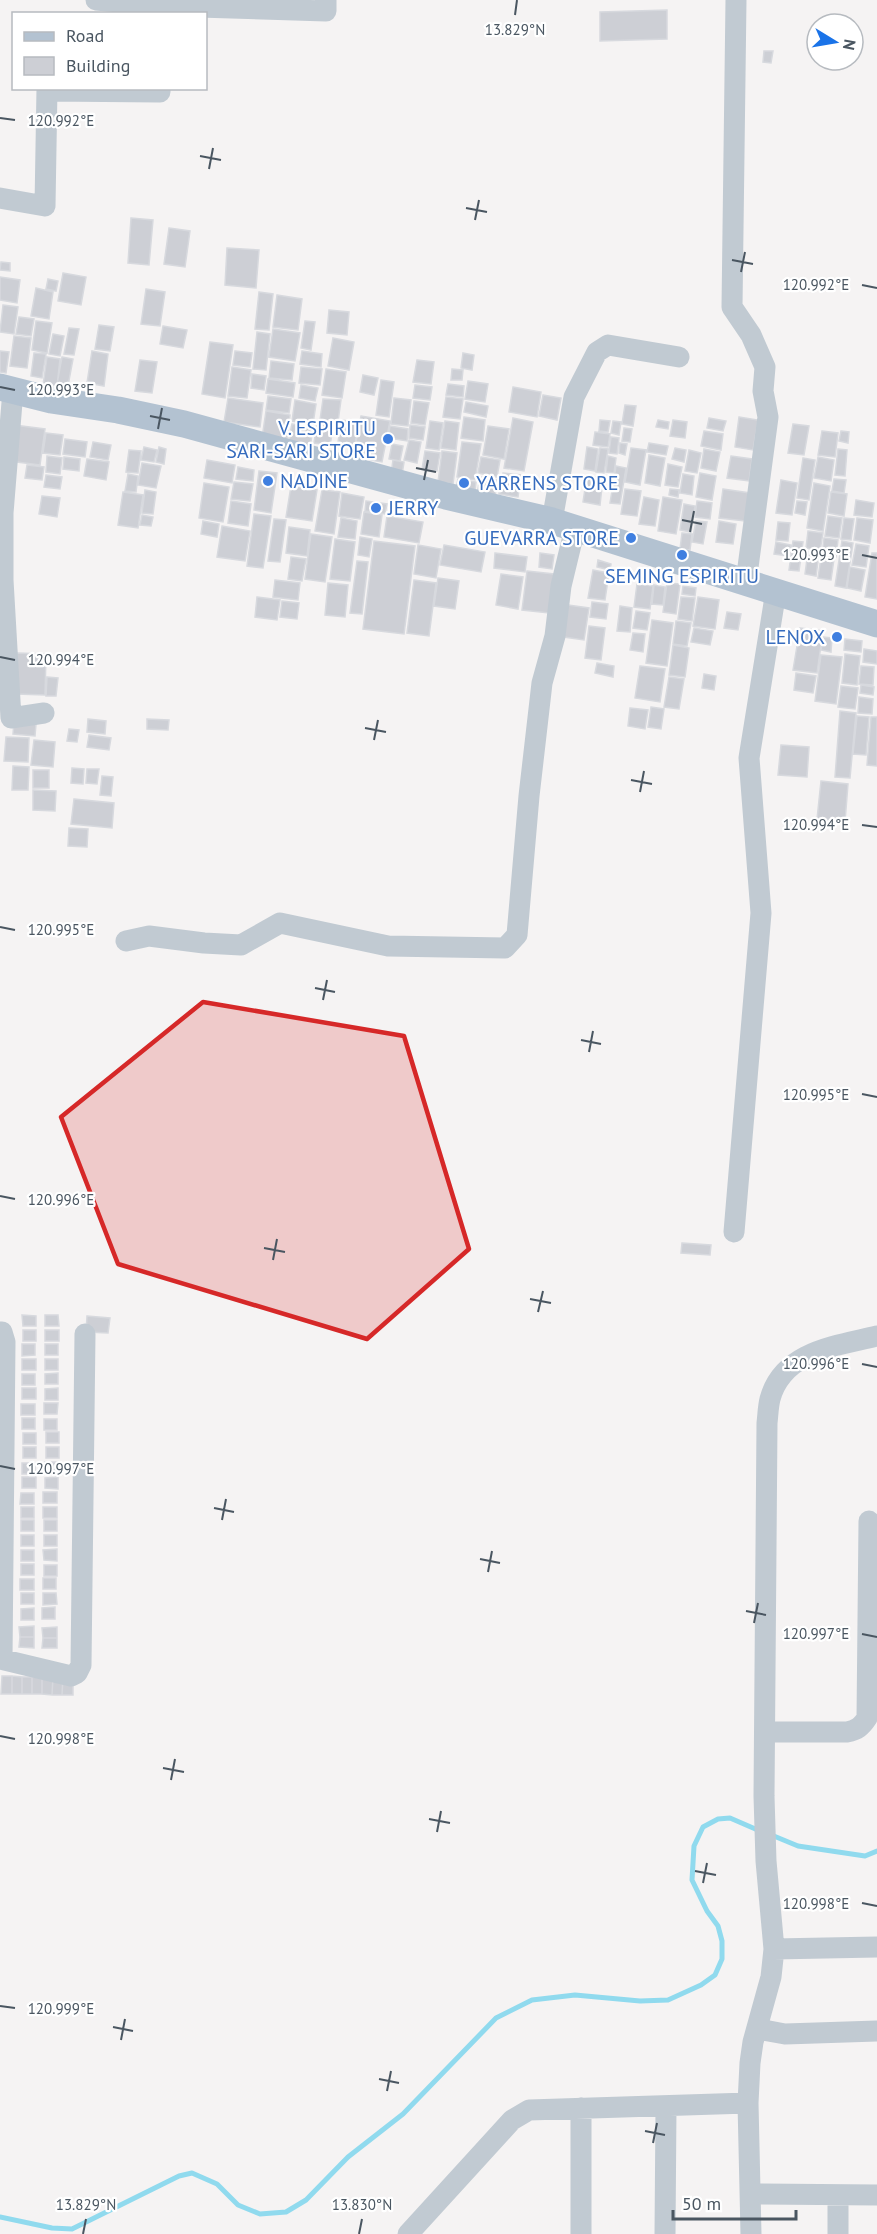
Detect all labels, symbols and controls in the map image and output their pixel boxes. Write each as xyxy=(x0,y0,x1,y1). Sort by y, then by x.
legend xyxy=(12,12,207,90)
north arrow xyxy=(805,12,865,72)
text: 13.829°N xyxy=(485,20,545,39)
text: Road xyxy=(66,24,104,47)
text: N xyxy=(839,38,861,52)
text: Building xyxy=(66,54,130,77)
text: 120.992°E xyxy=(28,111,94,130)
text: 120.992°E xyxy=(783,275,849,294)
text: 120.993°E xyxy=(28,380,94,399)
place label: V. ESPIRITU SARI-SARI STORE xyxy=(226,415,376,464)
marker: V. ESPIRITU SARI-SARI STORE xyxy=(381,432,395,446)
place label: NADINE xyxy=(280,468,348,494)
place label: YARRENS STORE xyxy=(476,470,619,496)
marker: NADINE xyxy=(261,474,275,488)
marker: YARRENS STORE xyxy=(457,476,471,490)
place label: JERRY xyxy=(387,495,439,521)
marker: JERRY xyxy=(369,501,383,515)
place label: GUEVARRA STORE xyxy=(464,525,619,551)
marker: GUEVARRA STORE xyxy=(624,531,638,545)
text: 120.993°E xyxy=(783,545,849,564)
marker: SEMING ESPIRITU xyxy=(675,548,689,562)
place label: SEMING ESPIRITU xyxy=(605,563,759,589)
place label: LENOX xyxy=(765,624,825,650)
marker: LENOX xyxy=(830,630,844,644)
text: 120.994°E xyxy=(28,650,94,669)
text: 120.994°E xyxy=(783,815,849,834)
text: 120.995°E xyxy=(28,920,94,939)
text: 120.995°E xyxy=(783,1085,849,1104)
text: 120.996°E xyxy=(28,1190,94,1209)
text: 120.996°E xyxy=(783,1354,849,1373)
text: 120.997°E xyxy=(28,1459,94,1478)
text: 120.997°E xyxy=(783,1624,849,1643)
text: 120.998°E xyxy=(28,1729,94,1748)
text: 120.998°E xyxy=(783,1894,849,1913)
text: 120.999°E xyxy=(28,1999,94,2018)
scale bar xyxy=(673,2183,796,2221)
text: 50 m xyxy=(682,2192,721,2215)
text: 13.829°N xyxy=(56,2195,116,2214)
text: 13.830°N xyxy=(332,2195,392,2214)

